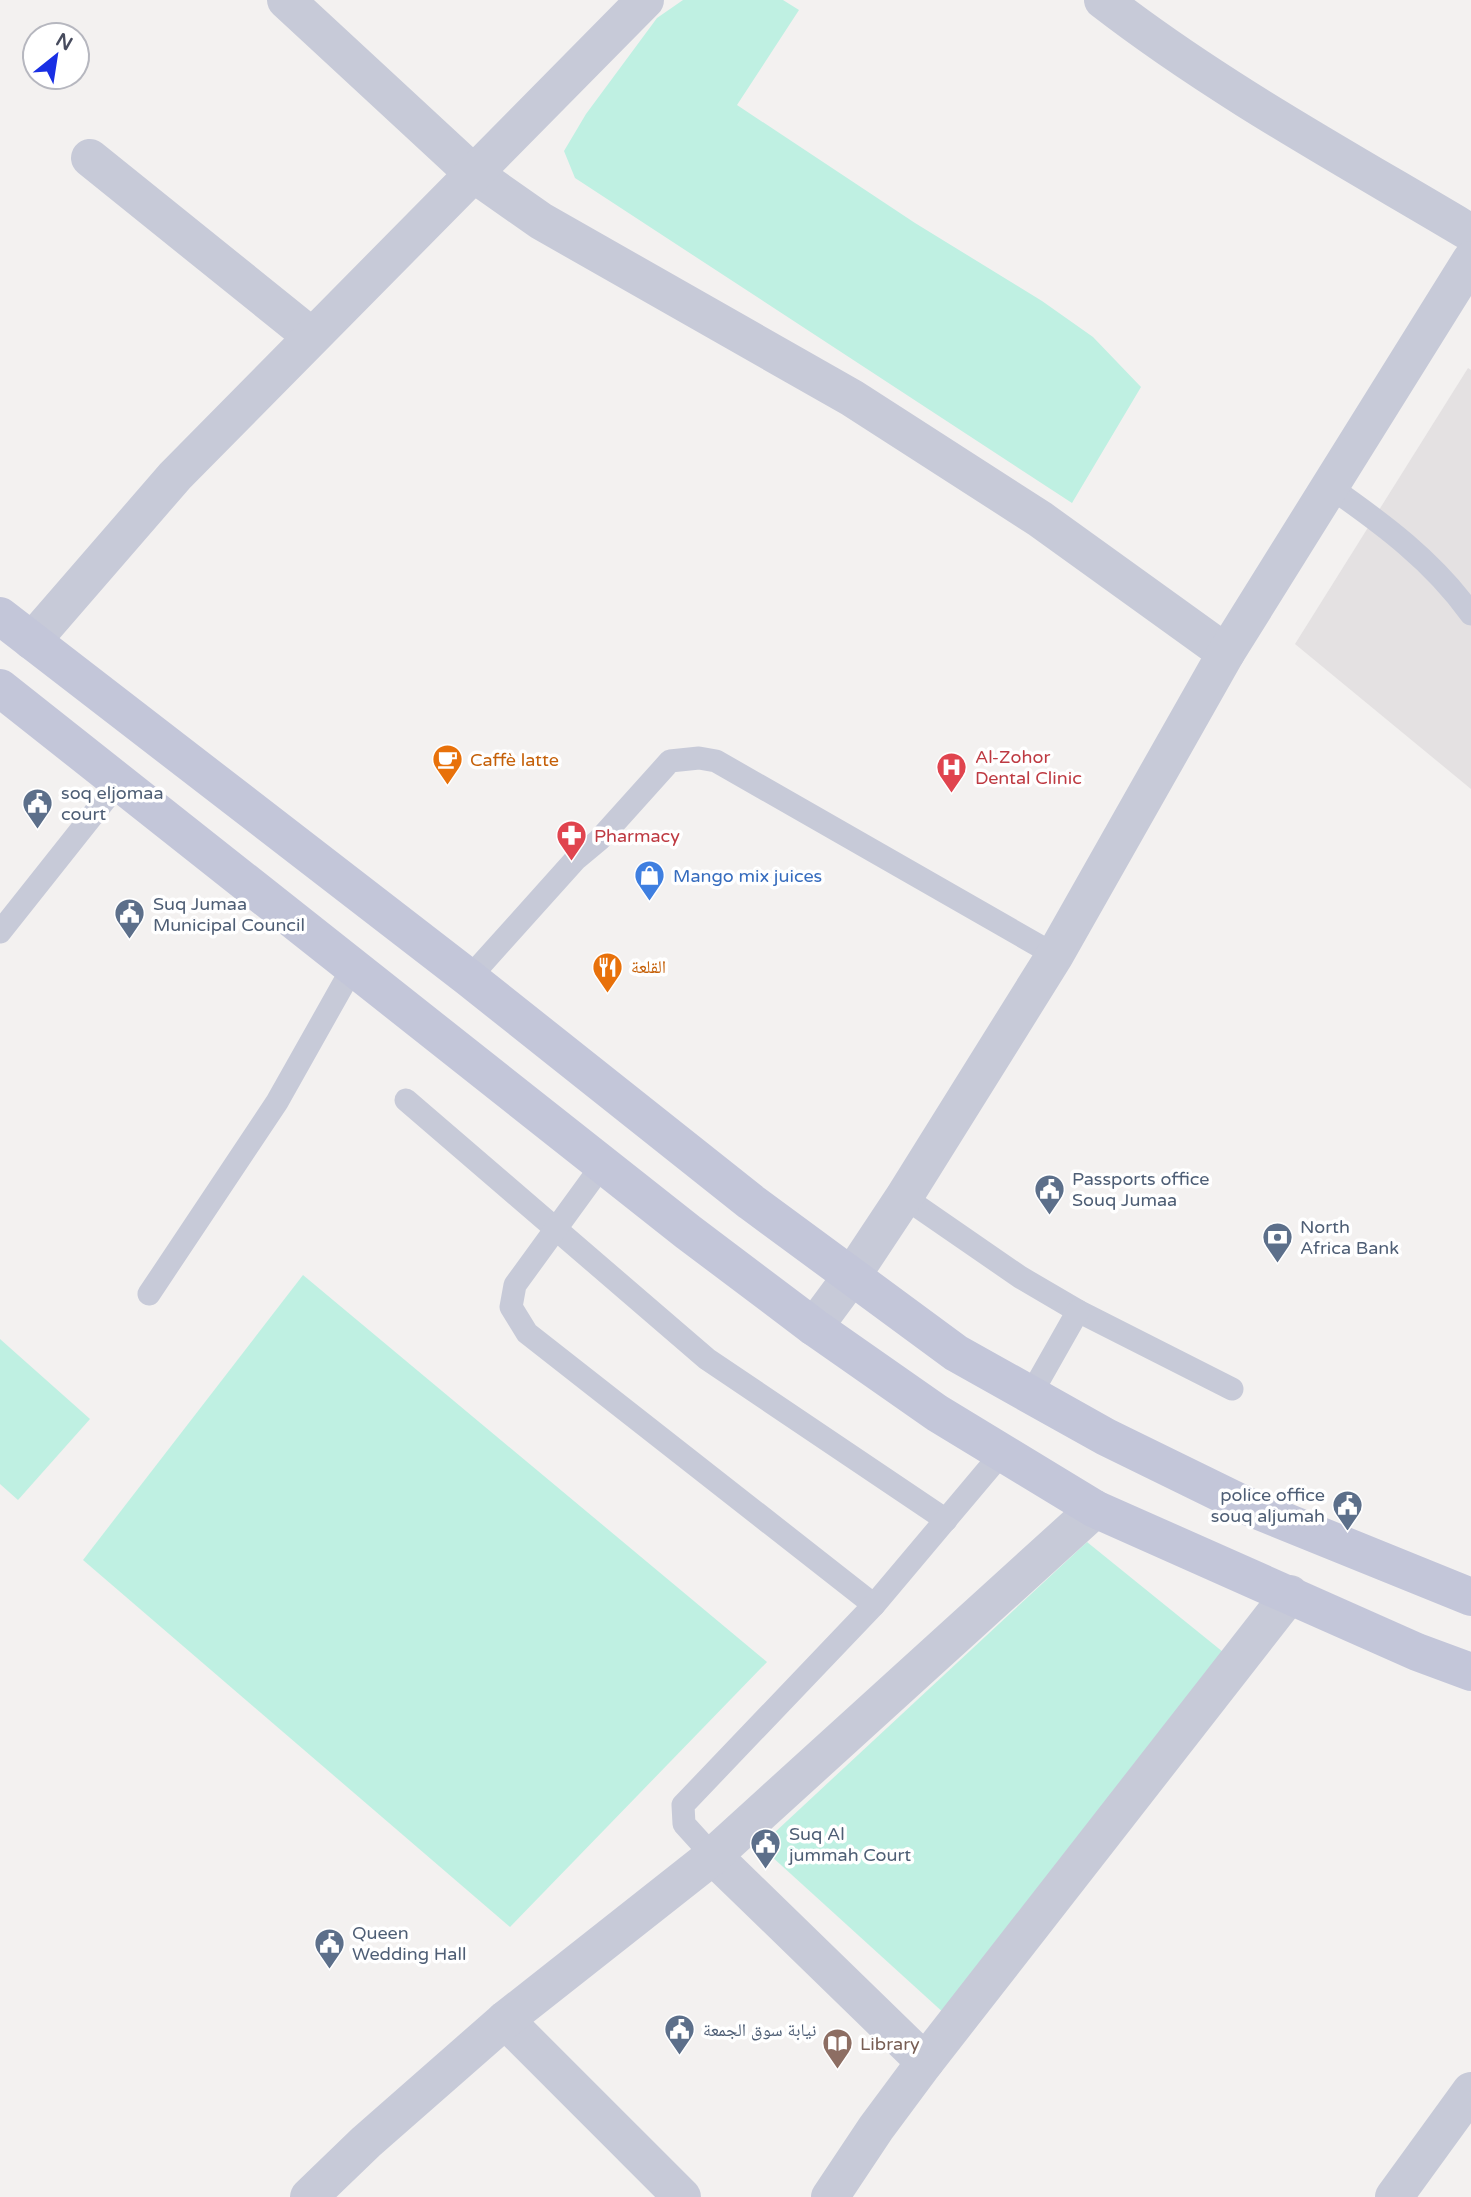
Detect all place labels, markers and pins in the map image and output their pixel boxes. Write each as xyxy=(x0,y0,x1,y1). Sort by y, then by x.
cafe icon: Caffè latte xyxy=(430,743,464,787)
place label: Al-Zohor Dental Clinic xyxy=(975,746,1082,789)
place label: Caffè latte xyxy=(470,749,559,771)
hospital icon: Al-Zohor Dental Clinic xyxy=(935,750,969,794)
place label: soq eljomaa court xyxy=(61,782,164,825)
public building icon: soq eljomaa court xyxy=(21,786,55,830)
pharmacy icon: Pharmacy xyxy=(554,819,588,863)
place label: Pharmacy xyxy=(594,825,680,847)
shop icon: Mango mix juices xyxy=(633,859,667,903)
place label: Mango mix juices xyxy=(673,865,822,887)
place label: Suq Jumaa Municipal Council xyxy=(153,893,305,936)
public building icon: Suq Jumaa Municipal Council xyxy=(113,897,147,941)
restaurant icon: القلعة xyxy=(591,950,625,994)
place label: القلعة xyxy=(631,956,666,978)
place label: Passports office Souq Jumaa xyxy=(1072,1168,1210,1211)
public building icon: Passports office Souq Jumaa xyxy=(1032,1172,1066,1216)
place label: North Africa Bank xyxy=(1300,1216,1399,1259)
bank icon: North Africa Bank xyxy=(1260,1220,1294,1264)
place label: police office souq aljumah xyxy=(1211,1484,1325,1527)
public building icon: police office souq aljumah xyxy=(1331,1488,1365,1532)
place label: Suq Al jummah Court xyxy=(788,1823,911,1866)
public building icon: Suq Al jummah Court xyxy=(749,1827,783,1871)
place label: Queen Wedding Hall xyxy=(352,1922,466,1965)
public building icon: Queen Wedding Hall xyxy=(312,1926,346,1970)
public building icon: نيابة سوق الجمعة xyxy=(663,2013,697,2057)
place label: نيابة سوق الجمعة xyxy=(703,2019,817,2041)
library icon: Library xyxy=(820,2027,854,2071)
place label: Library xyxy=(860,2033,920,2055)

